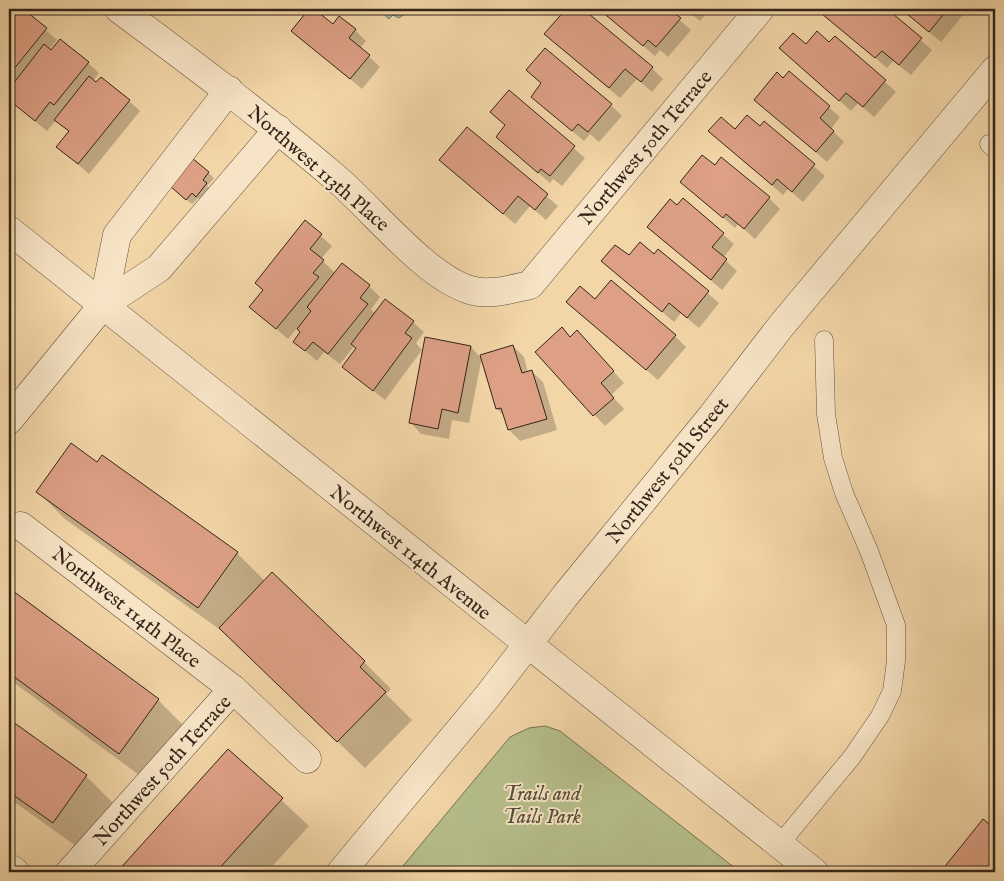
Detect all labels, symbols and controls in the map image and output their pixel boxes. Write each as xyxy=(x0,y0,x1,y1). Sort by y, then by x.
street label: Northwest 50th Terrace xyxy=(574,65,718,230)
street label: Northwest 113th Place xyxy=(242,101,394,238)
street label: Northwest 50th Street xyxy=(601,393,735,549)
street label: Northwest 114th Avenue xyxy=(324,480,496,626)
street label: Northwest 114th Place xyxy=(46,542,206,674)
street label: Northwest 50th Terrace xyxy=(89,690,237,852)
park label: Trails and Tails Park xyxy=(503,782,582,830)

